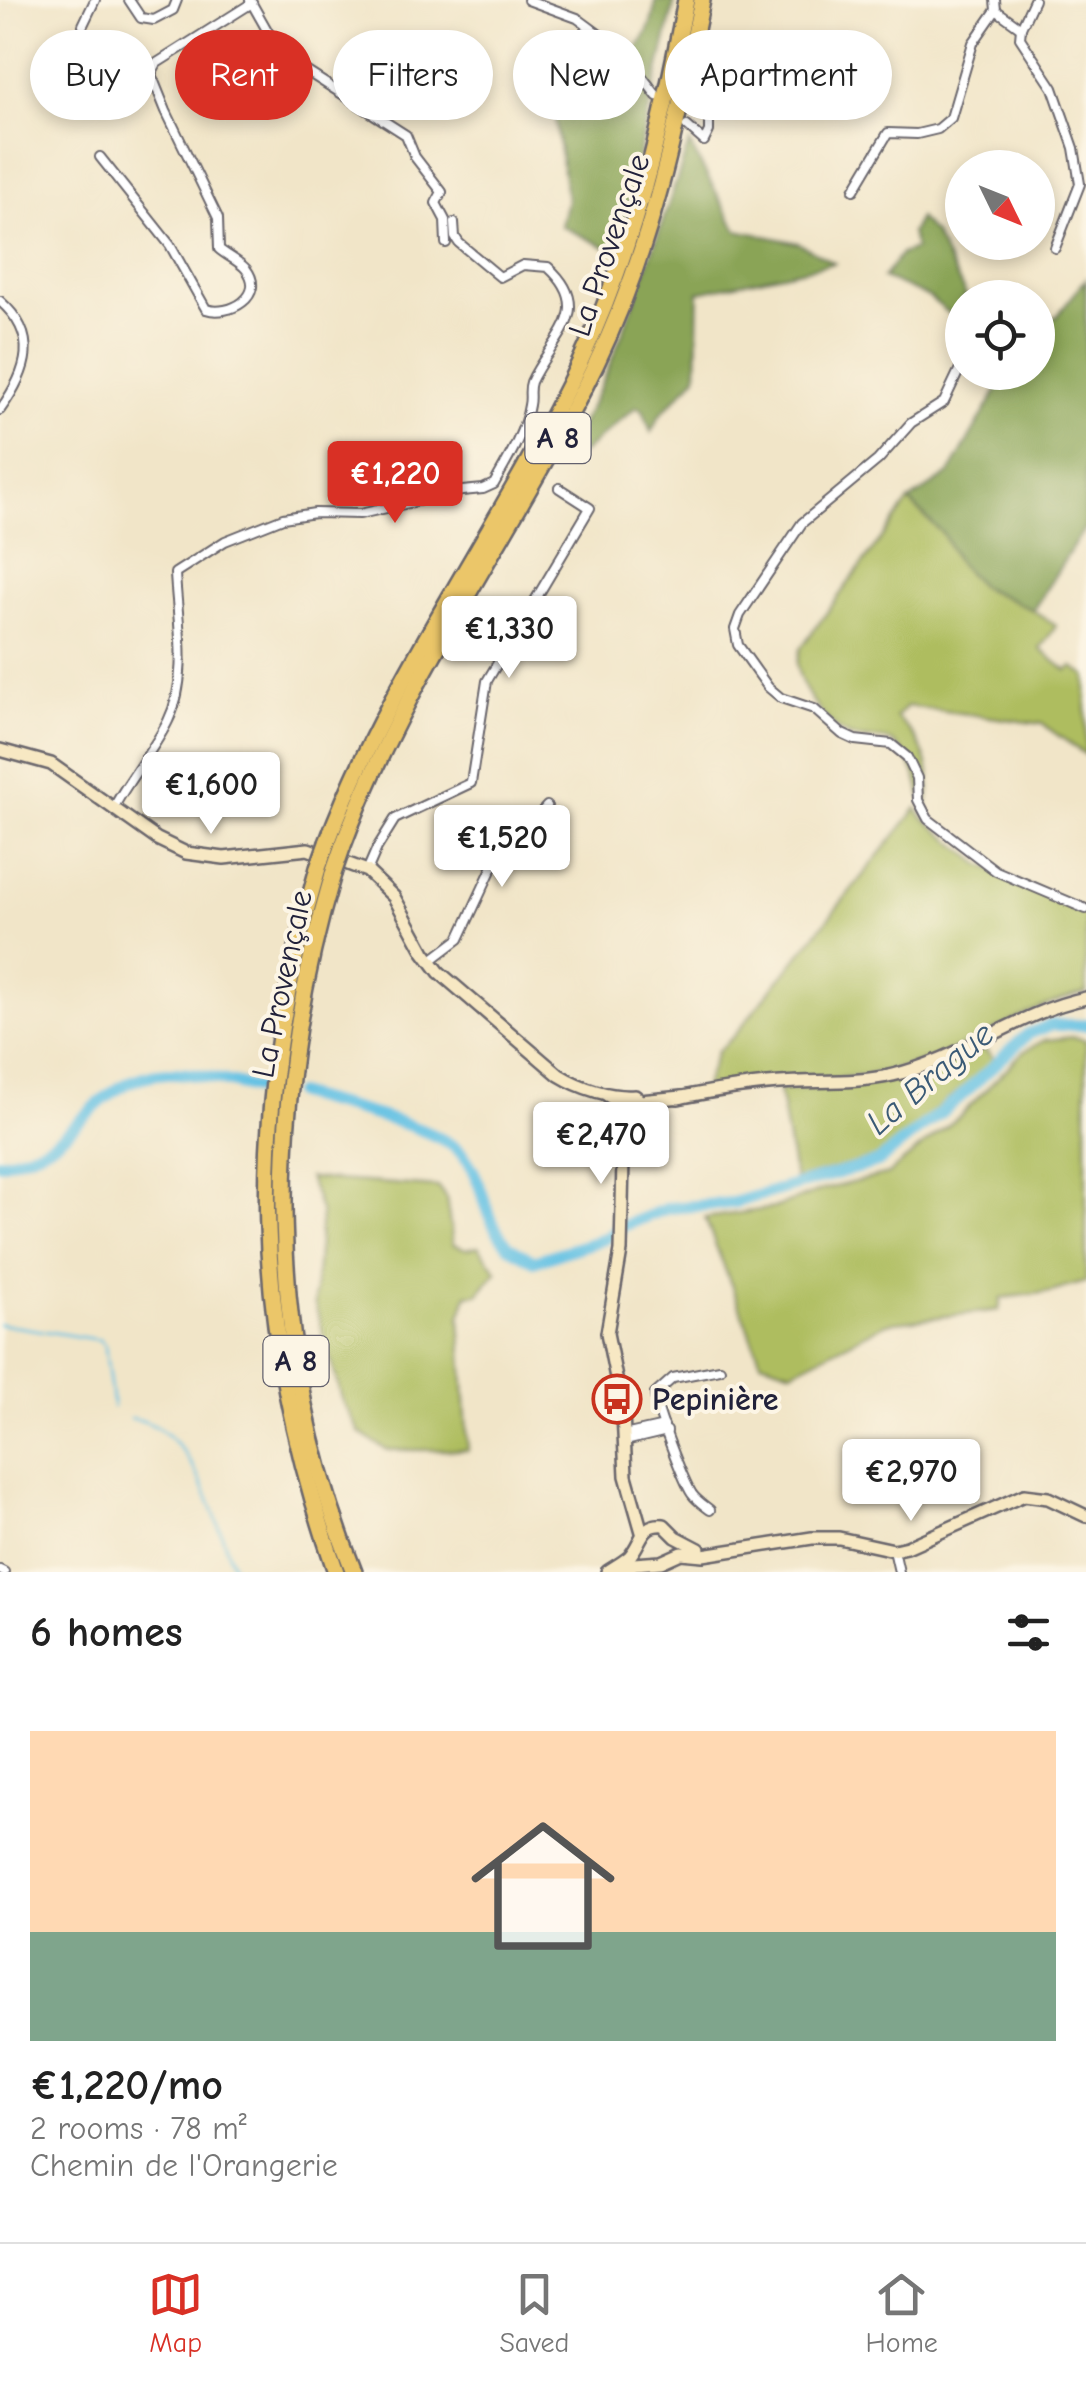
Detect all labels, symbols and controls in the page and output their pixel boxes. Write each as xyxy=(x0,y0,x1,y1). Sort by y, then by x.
chip: Buy xyxy=(30,30,155,120)
chip: Rent xyxy=(175,30,313,120)
chip: Filters xyxy=(333,30,493,120)
chip: New xyxy=(513,30,645,120)
chip: Apartment xyxy=(665,30,892,120)
street label: La Provençale xyxy=(560,149,658,341)
north arrow xyxy=(945,150,1055,260)
map controls xyxy=(945,150,1055,390)
button: locate xyxy=(945,280,1055,390)
road number: A 8 xyxy=(526,413,590,463)
pin: €1,220 xyxy=(314,441,476,526)
text: €1,220 xyxy=(350,455,440,492)
pin: €1,330 xyxy=(428,596,590,681)
text: €1,330 xyxy=(464,610,554,647)
pin: €1,600 xyxy=(130,752,292,837)
text: €1,600 xyxy=(164,766,258,803)
pin: €1,520 xyxy=(421,805,583,890)
text: €1,520 xyxy=(456,819,548,856)
street label: La Provençale xyxy=(244,887,320,1081)
water label: La Brague xyxy=(858,1013,1002,1143)
pin: €2,470 xyxy=(520,1102,682,1187)
text: €2,470 xyxy=(555,1116,647,1153)
road number: A 8 xyxy=(264,1336,328,1386)
bus stop icon: Pepinière xyxy=(591,1373,643,1425)
place label: Pepinière xyxy=(652,1381,778,1418)
pin: €2,970 xyxy=(830,1439,992,1524)
text: €2,970 xyxy=(864,1453,958,1490)
icon: filters xyxy=(1001,1605,1056,1660)
text: 6 homes xyxy=(30,1608,183,1657)
icon: home xyxy=(453,1796,633,1976)
text: €1,220/mo xyxy=(30,2061,223,2110)
text: 2 rooms · 78 m² xyxy=(30,2110,247,2147)
text: Chemin de l'Orangerie xyxy=(30,2147,338,2184)
tab: Map xyxy=(148,2267,203,2359)
tab: Saved xyxy=(499,2267,569,2359)
tab: Home xyxy=(866,2267,938,2359)

